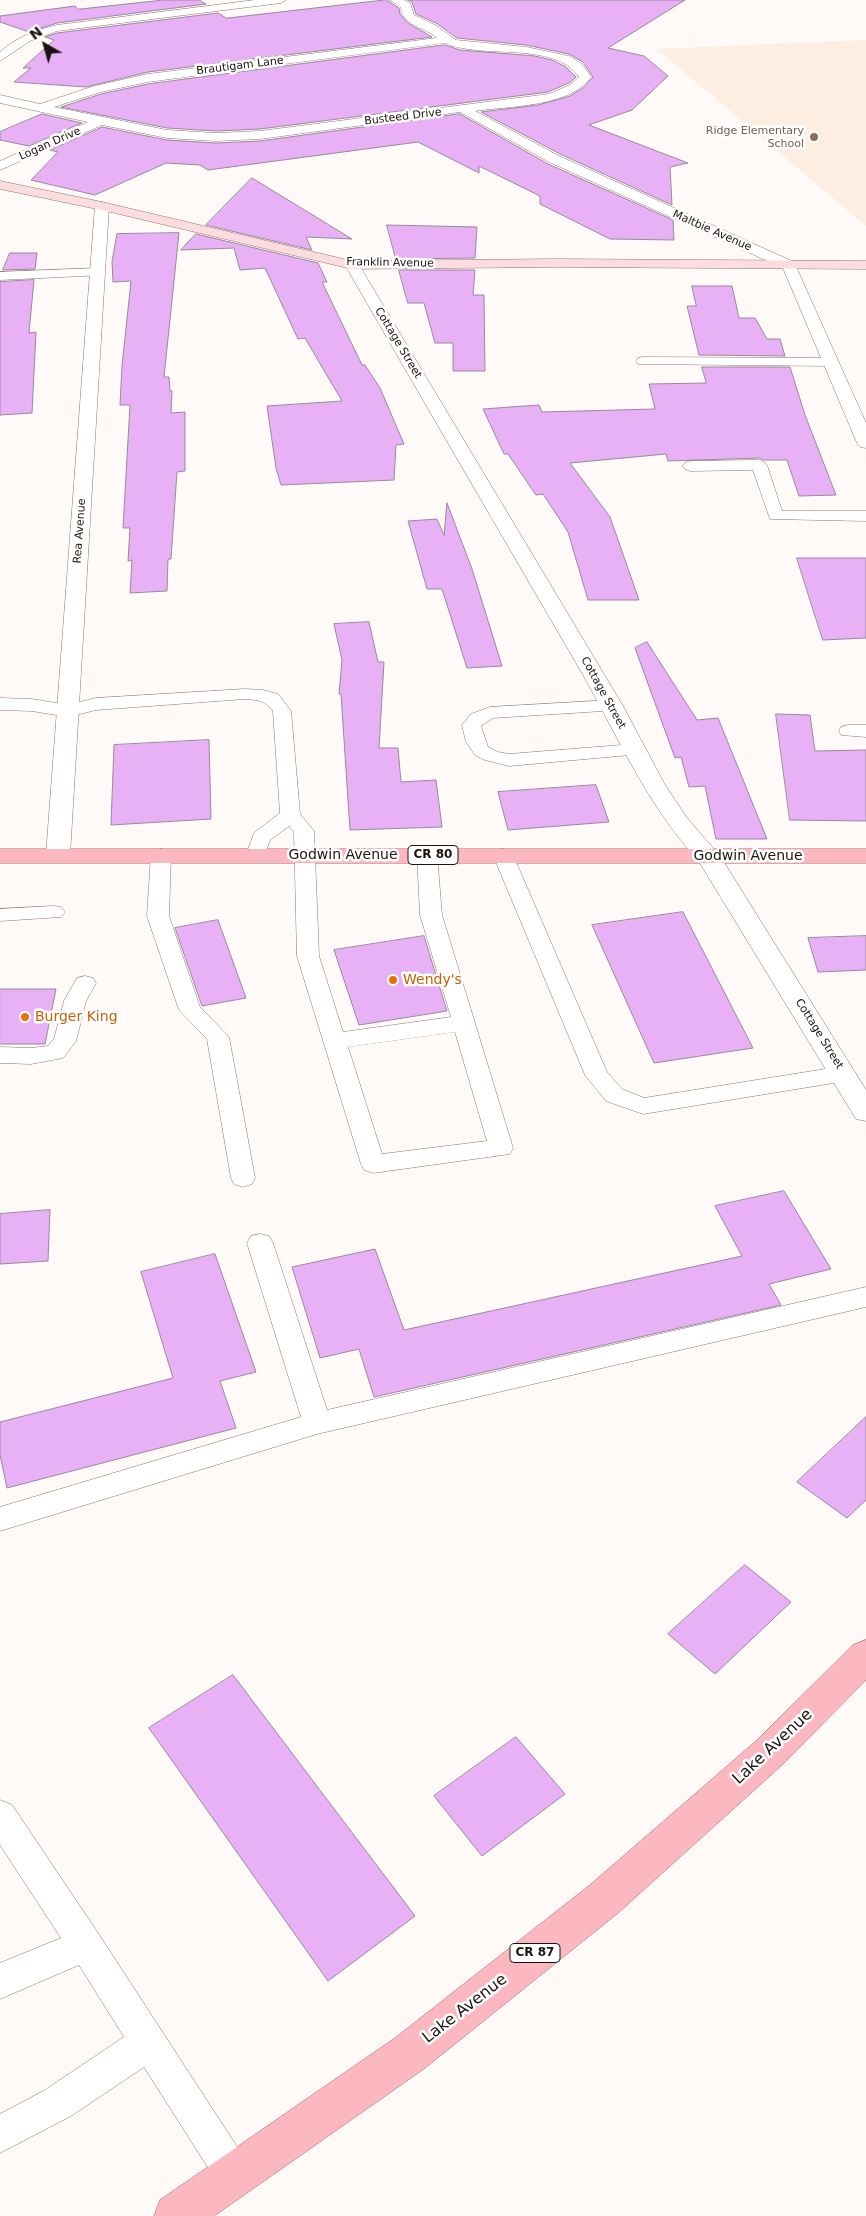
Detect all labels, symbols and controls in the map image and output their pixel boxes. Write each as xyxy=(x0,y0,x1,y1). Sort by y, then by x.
north arrow xyxy=(20,20,70,70)
text: N xyxy=(26,23,45,43)
street label: Brautigam Lane xyxy=(196,54,284,78)
street label: Busteed Drive xyxy=(364,106,442,128)
place label: Ridge Elementary School xyxy=(706,124,804,150)
street label: Logan Drive xyxy=(17,125,83,163)
marker: Ridge Elementary School xyxy=(808,131,820,143)
street label: Maltbie Avenue xyxy=(671,208,753,254)
street label: Franklin Avenue xyxy=(346,256,434,270)
street label: Cottage Street xyxy=(372,305,424,381)
street label: Rea Avenue xyxy=(71,498,89,564)
street label: Cottage Street xyxy=(578,655,628,731)
road number: CR 80 xyxy=(408,846,458,864)
street label: Godwin Avenue xyxy=(289,847,397,863)
street label: Godwin Avenue xyxy=(694,848,802,864)
place label: Wendy's xyxy=(403,972,462,988)
marker: Wendy's xyxy=(387,974,399,986)
street label: Cottage Street xyxy=(792,996,846,1072)
place label: Burger King xyxy=(35,1009,118,1025)
marker: Burger King xyxy=(19,1011,31,1023)
street label: Lake Avenue xyxy=(729,1705,817,1789)
road number: CR 87 xyxy=(510,1944,560,1962)
street label: Lake Avenue xyxy=(419,1970,511,2048)

